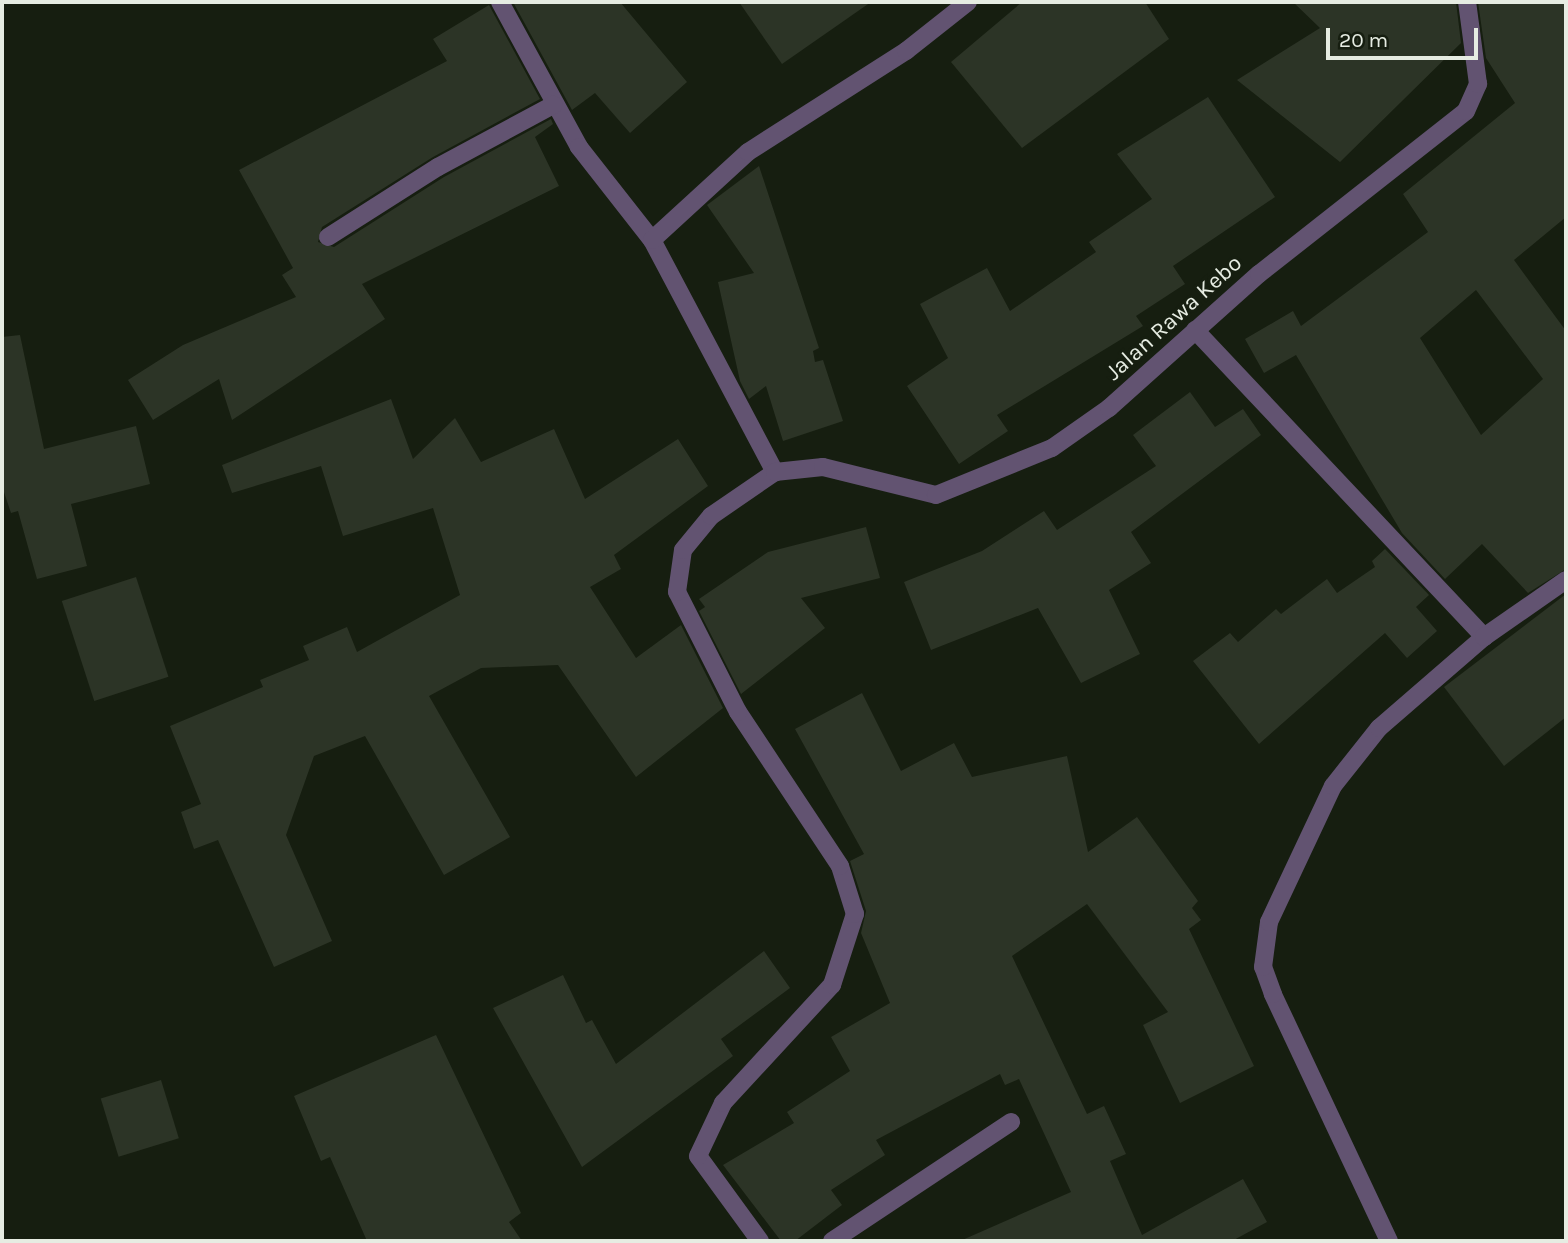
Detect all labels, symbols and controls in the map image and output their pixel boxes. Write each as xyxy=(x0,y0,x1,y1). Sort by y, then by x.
scale bar xyxy=(1330,14,1482,58)
text: 20 m xyxy=(1339,28,1388,52)
street label: Jalan Rawa Kebo xyxy=(1100,250,1248,386)

